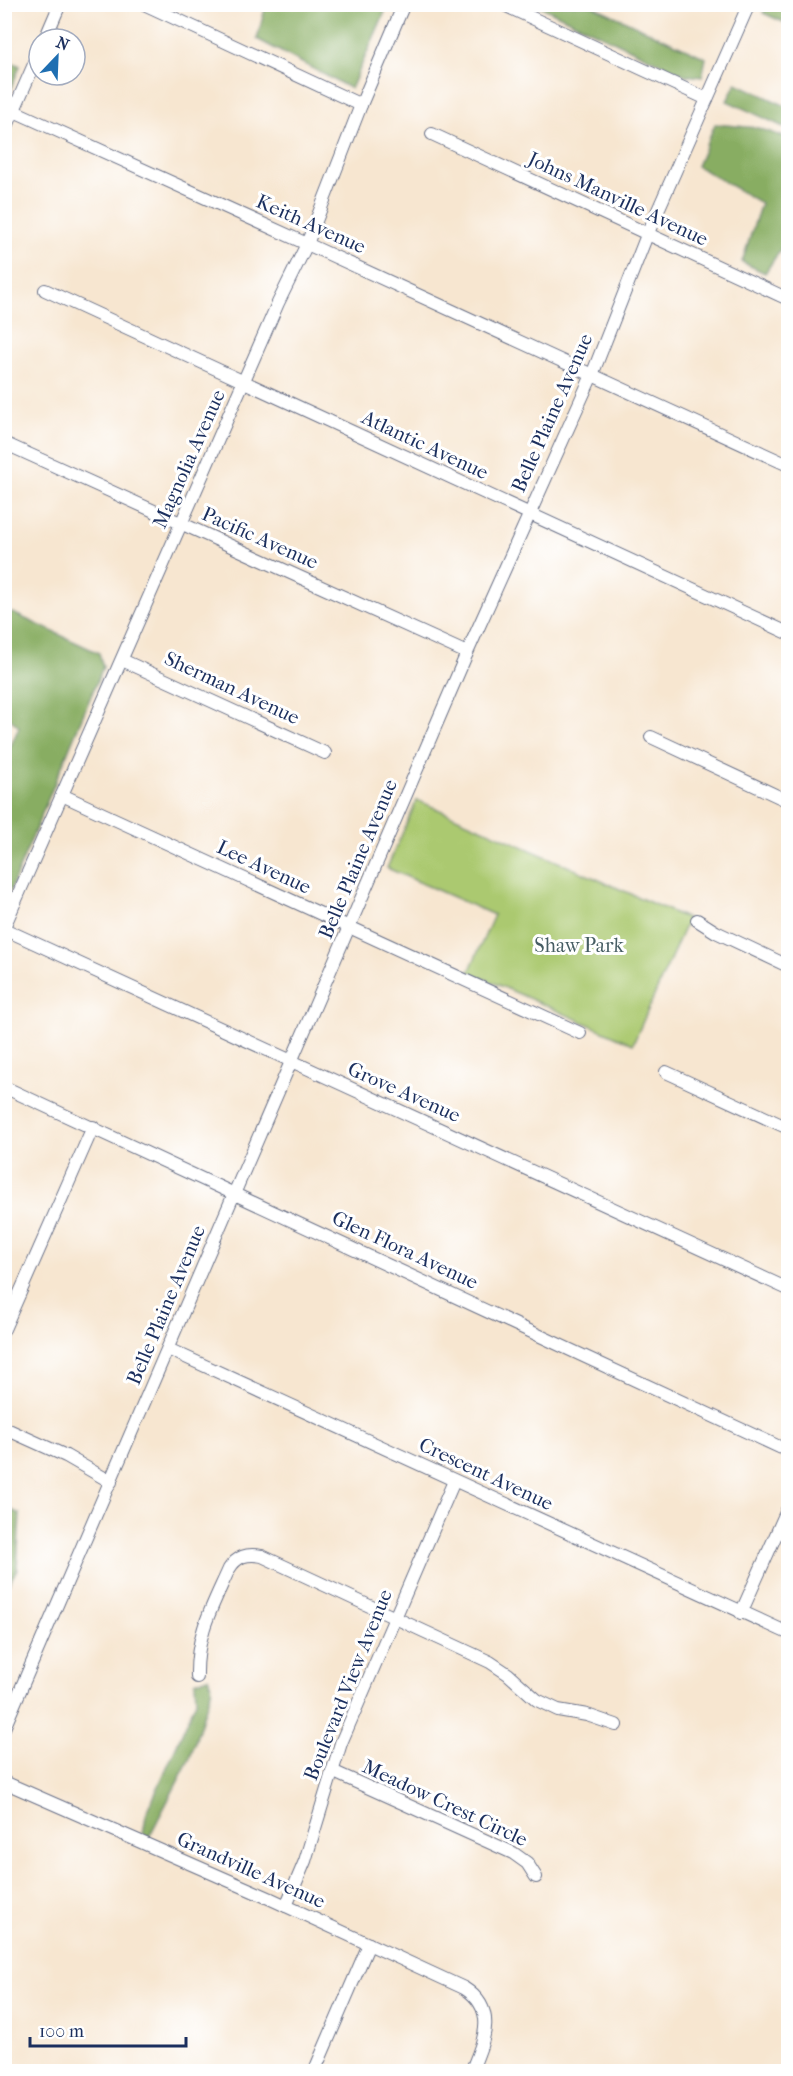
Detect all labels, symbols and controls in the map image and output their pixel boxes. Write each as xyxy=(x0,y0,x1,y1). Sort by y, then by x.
north arrow xyxy=(27,27,87,87)
text: N xyxy=(53,33,73,55)
street label: Johns Manville Avenue xyxy=(523,146,712,251)
street label: Keith Avenue xyxy=(253,190,369,258)
street label: Belle Plaine Avenue xyxy=(507,330,597,496)
street label: Magnolia Avenue xyxy=(148,386,230,532)
street label: Atlantic Avenue xyxy=(357,405,492,484)
street label: Pacific Avenue xyxy=(198,502,322,574)
street label: Sherman Avenue xyxy=(161,647,303,729)
street label: Belle Plaine Avenue xyxy=(314,776,402,942)
street label: Lee Avenue xyxy=(213,835,315,899)
park label: Shaw Park xyxy=(534,934,624,957)
street label: Grove Avenue xyxy=(344,1057,464,1127)
street label: Glen Flora Avenue xyxy=(328,1206,482,1294)
street label: Belle Plaine Avenue xyxy=(122,1222,210,1388)
street label: Crescent Avenue xyxy=(415,1433,557,1515)
street label: Boulevard View Avenue xyxy=(299,1586,397,1784)
street label: Meadow Crest Circle xyxy=(359,1755,531,1851)
street label: Grandville Avenue xyxy=(173,1827,329,1913)
scale bar xyxy=(30,2010,186,2048)
text: 100 m xyxy=(39,2021,84,2042)

